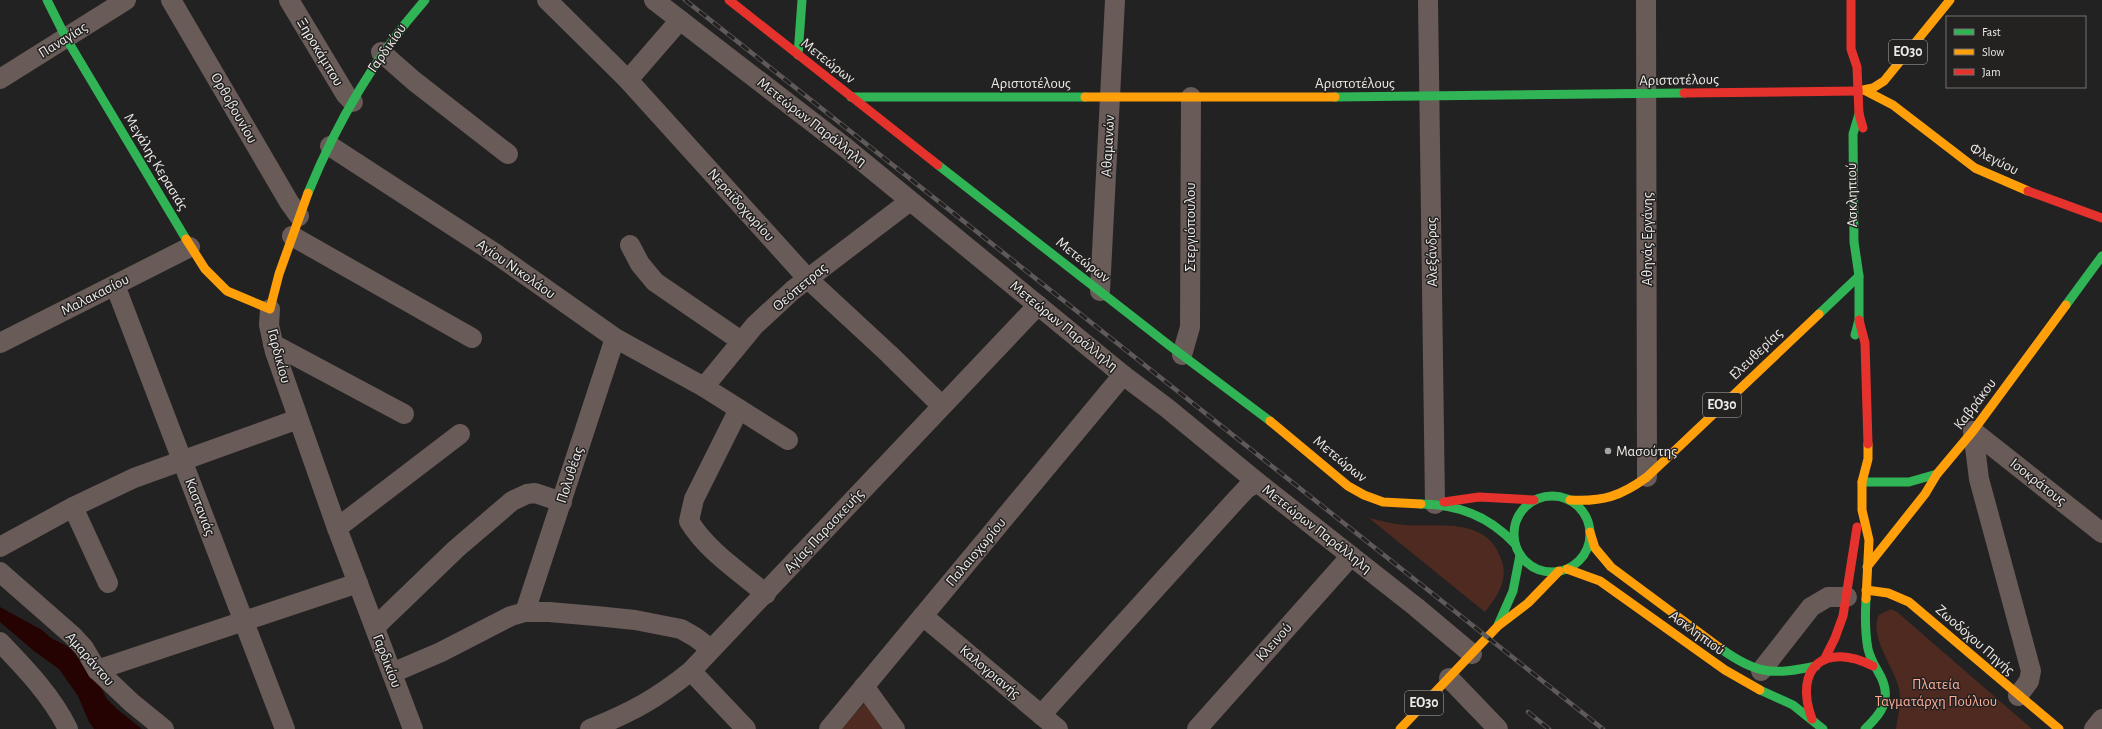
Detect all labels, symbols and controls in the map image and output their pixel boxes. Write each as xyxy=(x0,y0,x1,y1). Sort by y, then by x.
street label: Ξηροκάμπου xyxy=(294,15,346,89)
legend xyxy=(1946,16,2086,88)
street label: Παναγίας xyxy=(36,19,90,61)
street label: Γαρδικίου xyxy=(365,21,409,75)
text: Fast xyxy=(1982,26,2001,38)
street label: Μετεώρων xyxy=(798,35,858,87)
road number: ΕΟ30 xyxy=(1889,40,1927,64)
text: Slow xyxy=(1982,46,2004,58)
text: Jam xyxy=(1982,66,2001,78)
street label: Ορθοβουνίου xyxy=(208,70,260,146)
street label: Αριστοτέλους xyxy=(1639,72,1719,88)
street label: Μετεώρων Παράλληλη xyxy=(754,75,870,169)
street label: Αριστοτέλους xyxy=(991,76,1071,91)
street label: Αριστοτέλους xyxy=(1315,76,1395,91)
street label: Μεγάλης Κερασιάς xyxy=(121,111,191,213)
street label: Αθαμανών xyxy=(1099,115,1117,177)
street label: Φλεγύου xyxy=(1967,140,2021,178)
street label: Ασκληπιού xyxy=(1844,162,1860,228)
street label: Νεραϊδοχωρίου xyxy=(705,166,777,244)
street label: Στεργιόπουλου xyxy=(1183,182,1198,272)
street label: Αθηνάς Εργάνης xyxy=(1640,192,1655,286)
street label: Αλεξάνδρας xyxy=(1424,217,1440,287)
street label: Μετεώρων xyxy=(1053,234,1113,286)
street label: Αγίου Νικολάου xyxy=(474,236,558,302)
street label: Θεόπετρας xyxy=(770,260,830,314)
street label: Μαλακασίου xyxy=(59,271,131,319)
street label: Μετεώρων Παράλληλη xyxy=(1007,278,1121,374)
street label: Ελευθερίας xyxy=(1727,325,1785,383)
street label: Γαρδικίου xyxy=(265,327,293,385)
street label: Καβράκου xyxy=(1951,376,1999,432)
road number: ΕΟ30 xyxy=(1703,393,1741,417)
street label: Μετεώρων xyxy=(1310,433,1370,485)
place label: Μασούτης xyxy=(1616,444,1677,459)
street label: Πολυθέας xyxy=(554,445,586,505)
marker: Μασούτης xyxy=(1603,446,1613,456)
street label: Ισοκράτους xyxy=(2007,456,2069,509)
street label: Καστανιάς xyxy=(182,476,218,538)
street label: Μετεώρων Παράλληλη xyxy=(1259,482,1375,576)
street label: Αγίας Παρασκευής xyxy=(781,486,867,576)
street label: Παλαιοχωρίου xyxy=(943,515,1009,589)
street label: Ζωοδόχου Πηγής xyxy=(1933,602,2017,678)
street label: Ασκληπιού xyxy=(1666,608,1728,658)
street label: Κλεινού xyxy=(1253,620,1295,664)
street label: Αμαράντου xyxy=(63,629,117,689)
street label: Γαρδικίου xyxy=(370,632,404,690)
street label: Καλογριανής xyxy=(957,642,1023,702)
park label: Πλατεία Ταγματάρχη Πούλιου xyxy=(1875,677,1997,709)
road number: ΕΟ30 xyxy=(1405,691,1443,715)

